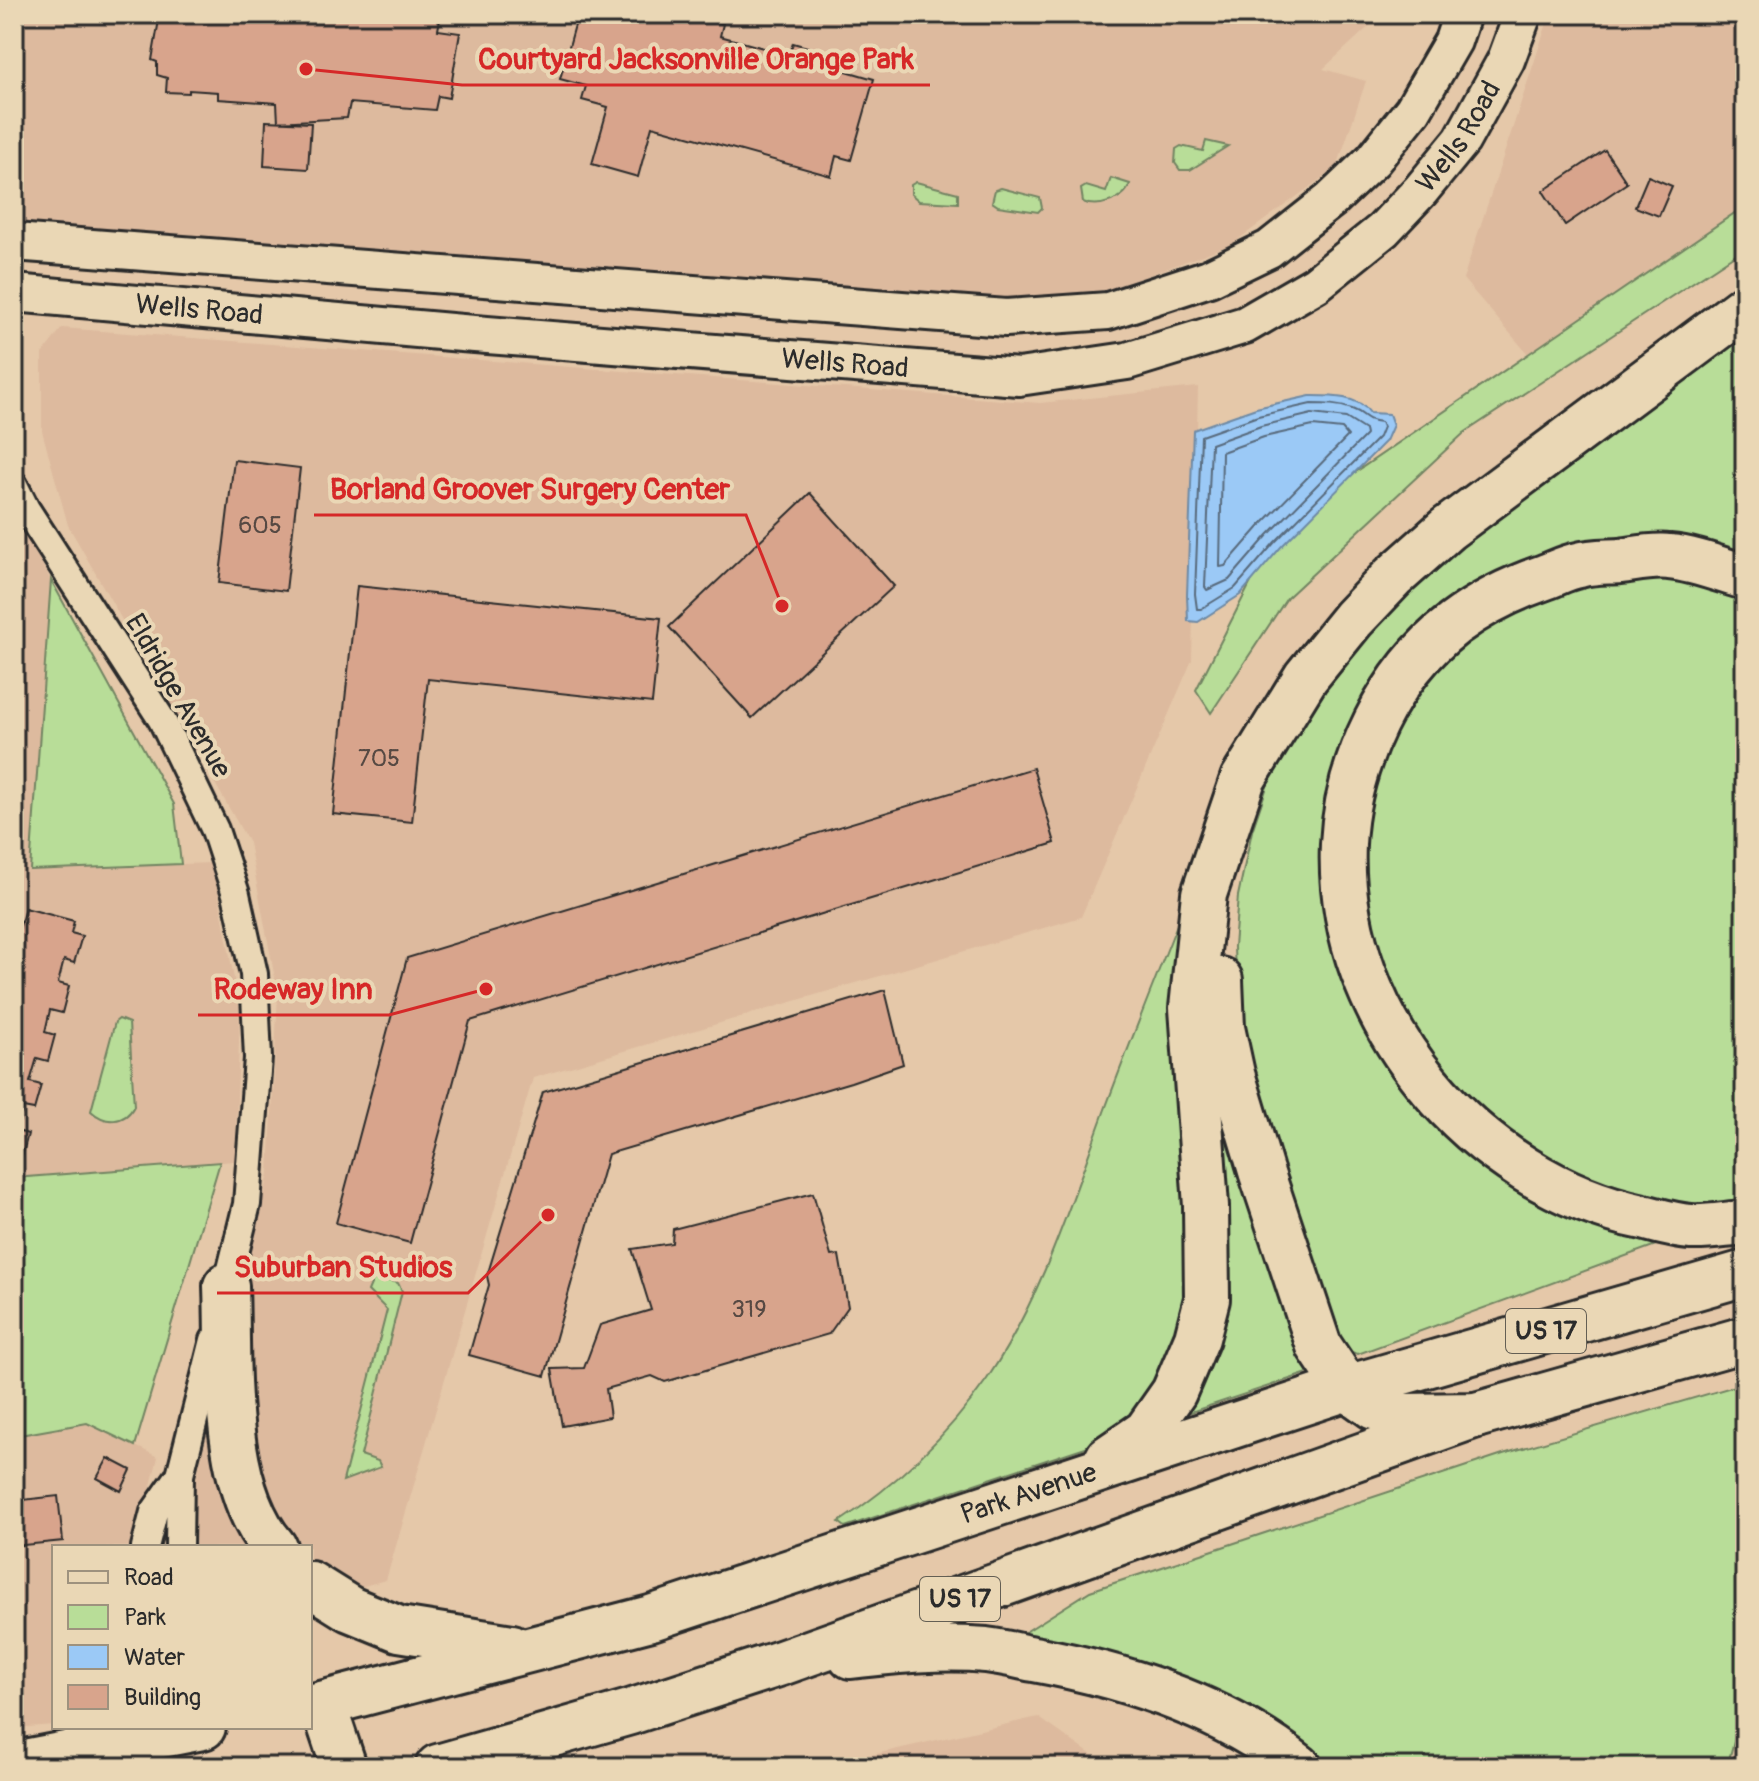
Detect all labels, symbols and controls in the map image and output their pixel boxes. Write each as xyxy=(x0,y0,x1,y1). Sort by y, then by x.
callout: Courtyard Jacksonville Orange Park xyxy=(462,31,930,85)
text: Courtyard Jacksonville Orange Park xyxy=(478,41,914,78)
street label: Wells Road xyxy=(1409,75,1509,200)
street label: Wells Road xyxy=(134,286,264,333)
street label: Wells Road xyxy=(780,341,910,386)
callout: Borland Groover Surgery Center xyxy=(314,461,746,515)
text: Borland Groover Surgery Center xyxy=(330,471,730,508)
house number: 605 xyxy=(238,511,282,540)
street label: Eldridge Avenue xyxy=(117,608,239,784)
house number: 705 xyxy=(358,744,400,773)
callout: Rodeway Inn xyxy=(198,961,389,1015)
text: Rodeway Inn xyxy=(213,971,373,1008)
callout: Suburban Studios xyxy=(217,1239,468,1293)
text: Suburban Studios xyxy=(234,1249,453,1286)
house number: 319 xyxy=(731,1295,767,1324)
road number: US 17 xyxy=(1506,1309,1586,1353)
street label: Park Avenue xyxy=(956,1454,1101,1532)
legend xyxy=(52,1545,312,1729)
text: Road xyxy=(124,1563,174,1592)
road number: US 17 xyxy=(920,1577,1000,1621)
text: Park xyxy=(124,1603,166,1632)
text: Water xyxy=(124,1643,185,1672)
text: Building xyxy=(124,1683,201,1712)

